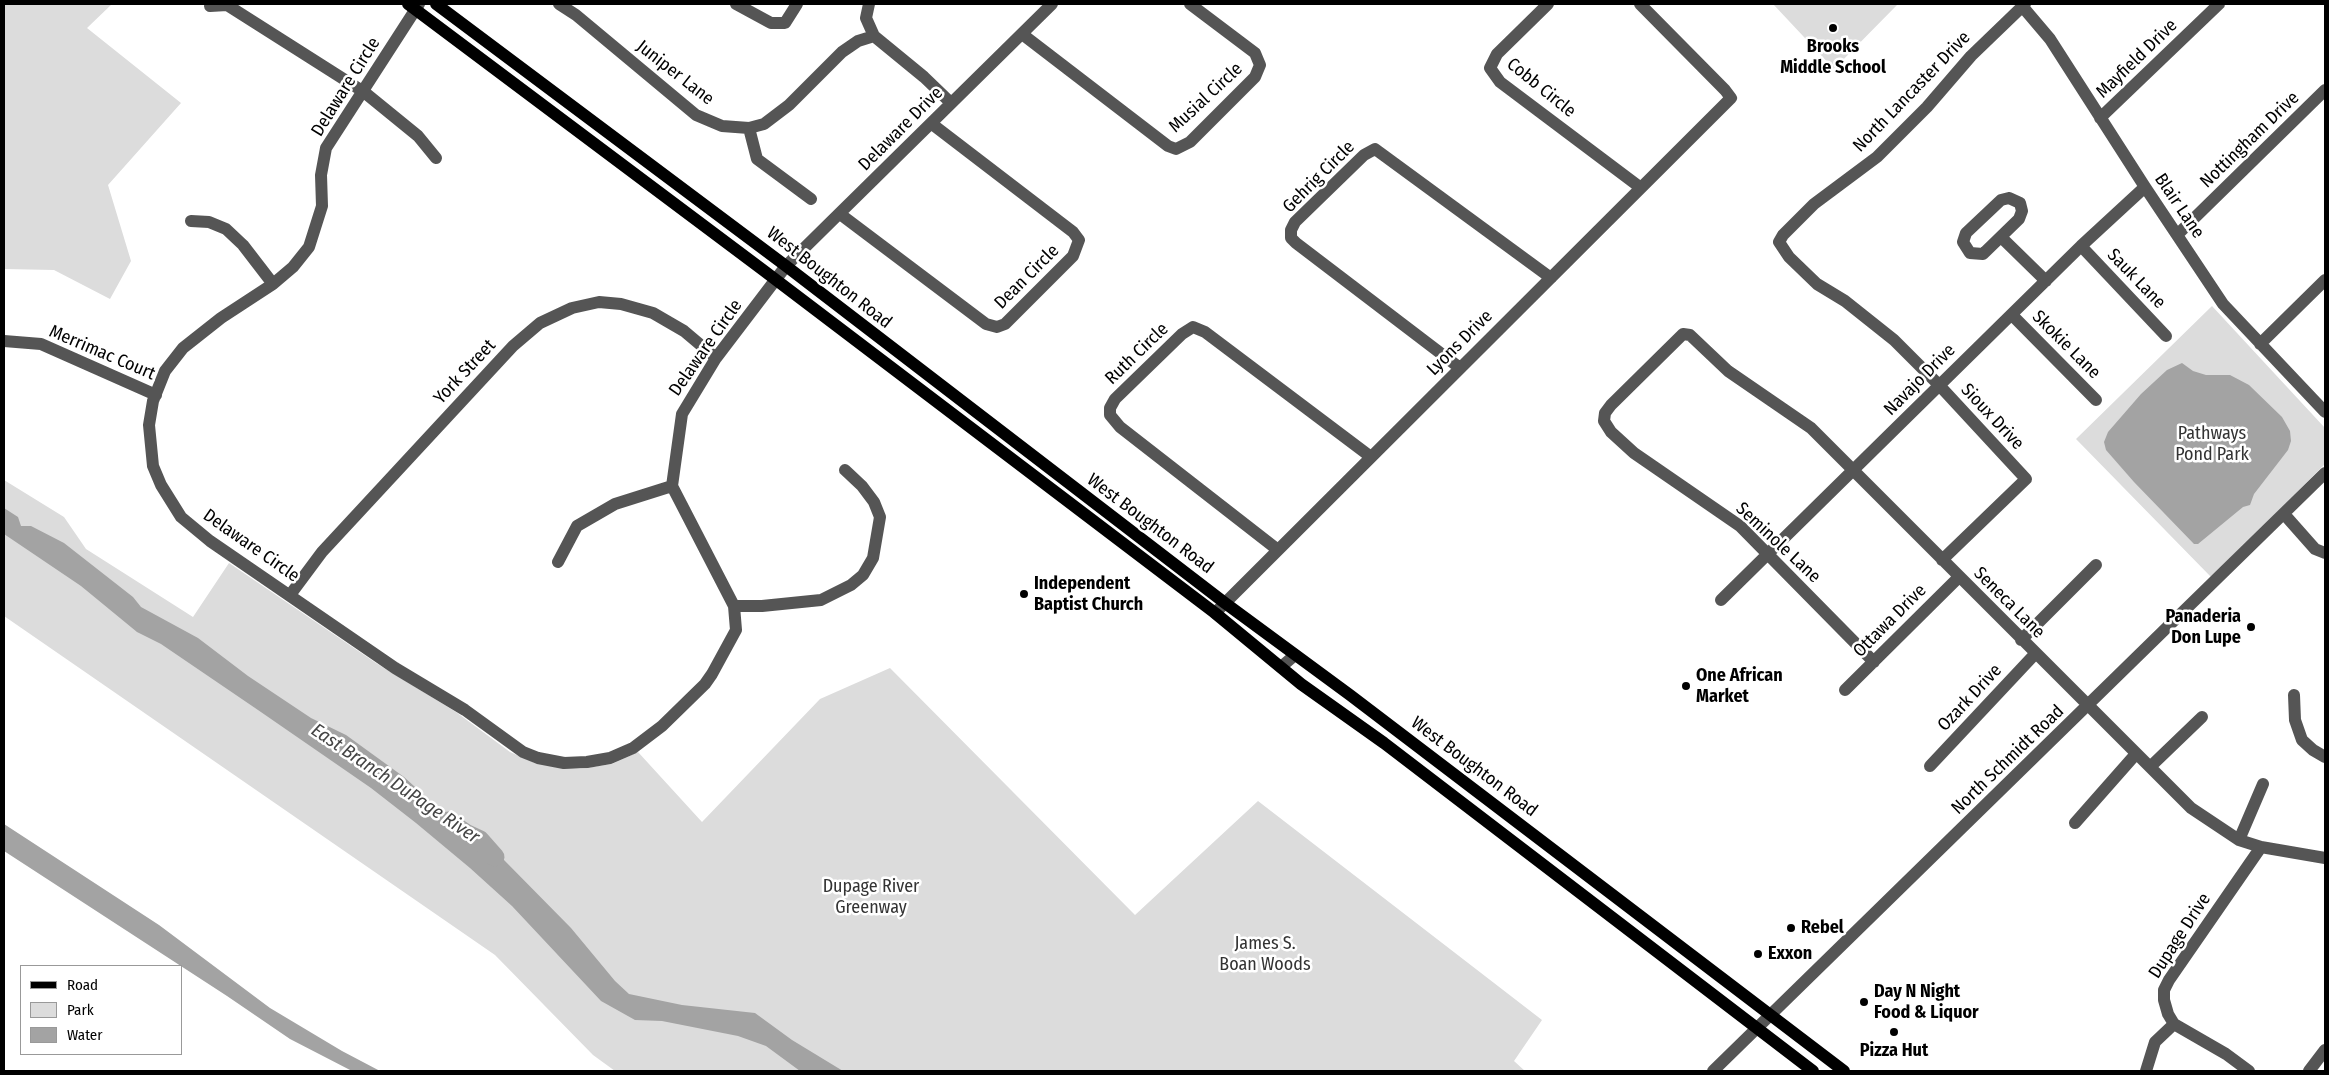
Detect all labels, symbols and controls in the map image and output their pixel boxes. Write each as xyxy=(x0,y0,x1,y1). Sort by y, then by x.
street label: Mayfield Drive xyxy=(2092,15,2182,103)
marker: Brooks Middle School xyxy=(1827,22,1839,34)
street label: North Lancaster Drive xyxy=(1849,27,1975,157)
street label: Delaware Circle xyxy=(307,33,385,141)
street label: Juniper Lane xyxy=(632,36,718,110)
place label: Brooks Middle School xyxy=(1780,36,1886,78)
street label: Cobb Circle xyxy=(1502,54,1580,122)
street label: Musial Circle xyxy=(1165,58,1247,138)
street label: Delaware Drive xyxy=(854,82,948,176)
street label: Nottingham Drive xyxy=(2196,87,2304,193)
street label: Gehrig Circle xyxy=(1279,137,1359,217)
street label: Blair Lane xyxy=(2150,170,2208,242)
street label: West Boughton Road xyxy=(762,222,896,334)
street label: Dean Circle xyxy=(990,240,1064,314)
street label: Sauk Lane xyxy=(2102,245,2170,313)
street label: Delaware Circle xyxy=(665,296,747,400)
street label: Lyons Drive xyxy=(1423,306,1497,380)
street label: Skokie Lane xyxy=(2027,306,2105,384)
street label: Ruth Circle xyxy=(1101,319,1173,389)
street label: Merrimac Court xyxy=(46,321,158,385)
street label: York Street xyxy=(430,335,500,409)
street label: Navajo Drive xyxy=(1880,340,1960,420)
street label: Sioux Drive xyxy=(1956,379,2028,455)
park label: Pathways Pond Park xyxy=(2175,423,2249,466)
street label: West Boughton Road xyxy=(1082,469,1218,579)
street label: Seminole Lane xyxy=(1731,498,1825,588)
street label: Delaware Circle xyxy=(199,505,303,587)
street label: Seneca Lane xyxy=(1969,563,2049,643)
place label: Independent Baptist Church xyxy=(1034,573,1143,616)
street label: Ottawa Drive xyxy=(1849,580,1931,662)
marker: Independent Baptist Church xyxy=(1018,588,1030,600)
place label: Panaderia Don Lupe xyxy=(2166,606,2241,649)
marker: Panaderia Don Lupe xyxy=(2245,621,2257,633)
street label: Ozark Drive xyxy=(1934,660,2006,736)
place label: One African Market xyxy=(1696,665,1783,708)
marker: One African Market xyxy=(1680,680,1692,692)
street label: North Schmidt Road xyxy=(1947,701,2069,819)
street label: West Boughton Road xyxy=(1406,712,1542,822)
water label: East Branch DuPage River xyxy=(306,719,484,849)
park label: Dupage River Greenway xyxy=(823,876,919,919)
street label: Dupage Drive xyxy=(2144,889,2216,983)
place label: Rebel xyxy=(1801,917,1844,939)
marker: Rebel xyxy=(1785,922,1797,934)
park label: James S. Boan Woods xyxy=(1219,933,1311,976)
place label: Exxon xyxy=(1768,943,1812,965)
marker: Exxon xyxy=(1752,948,1764,960)
legend xyxy=(20,965,182,1055)
text: Road xyxy=(67,976,98,994)
place label: Day N Night Food & Liquor xyxy=(1874,981,1979,1024)
marker: Day N Night Food & Liquor xyxy=(1858,996,1870,1008)
text: Park xyxy=(67,1001,94,1019)
text: Water xyxy=(67,1026,102,1044)
marker: Pizza Hut xyxy=(1888,1026,1900,1038)
place label: Pizza Hut xyxy=(1860,1040,1928,1062)

